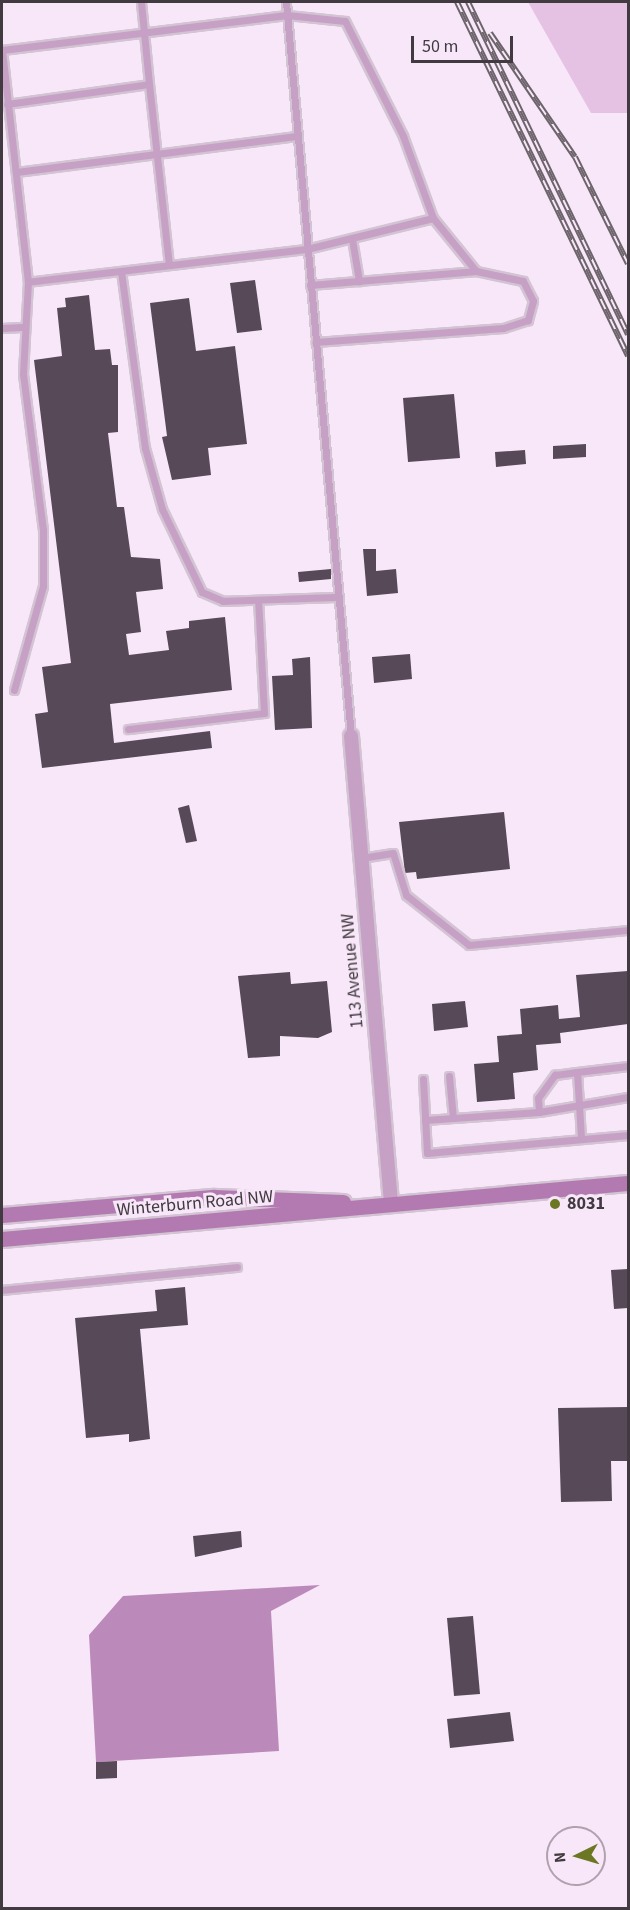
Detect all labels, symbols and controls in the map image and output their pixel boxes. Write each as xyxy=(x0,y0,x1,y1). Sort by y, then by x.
scale bar xyxy=(414,24,516,62)
text: 50 m xyxy=(422,34,458,59)
street label: 113 Avenue NW xyxy=(337,913,369,1029)
street label: Winterburn Road NW xyxy=(116,1186,274,1222)
place label: 8031 xyxy=(567,1193,605,1215)
marker: 8031 xyxy=(548,1197,562,1211)
north arrow xyxy=(546,1826,606,1886)
text: N xyxy=(549,1851,571,1864)

